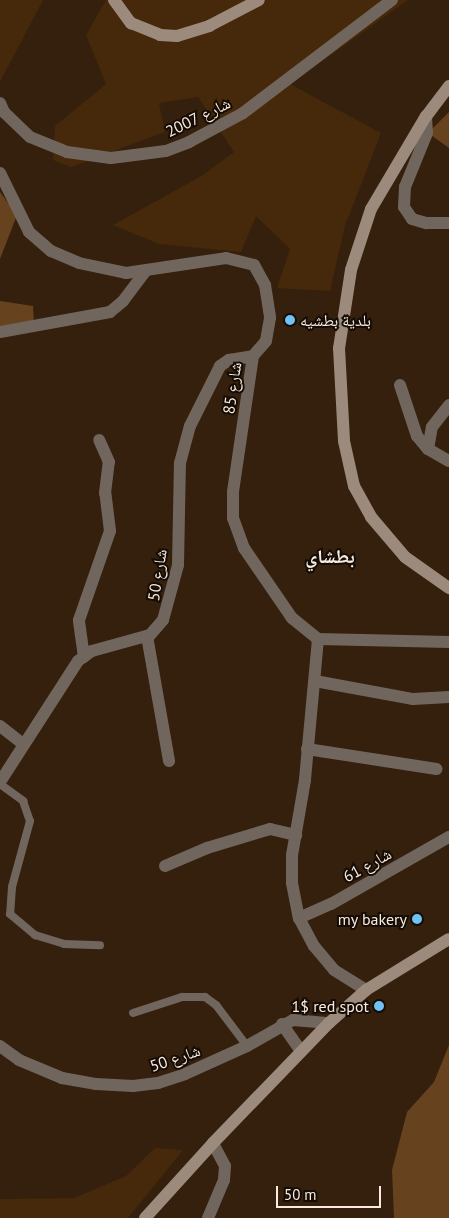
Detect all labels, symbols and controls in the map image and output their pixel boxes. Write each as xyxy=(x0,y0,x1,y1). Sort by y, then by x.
street label: شارع 2007 xyxy=(163,93,233,141)
place label: بلدية بطشيه xyxy=(300,310,371,330)
marker: بلدية بطشيه xyxy=(284,314,296,326)
street label: شارع 85 xyxy=(219,361,245,415)
district label: بطشاي xyxy=(305,546,355,568)
street label: شارع 50 xyxy=(143,548,171,602)
street label: شارع 61 xyxy=(340,844,394,886)
place label: my bakery xyxy=(337,909,407,929)
marker: my bakery xyxy=(411,913,423,925)
place label: 1$ red spot xyxy=(291,996,369,1016)
marker: 1$ red spot xyxy=(373,1000,385,1012)
street label: شارع 50 xyxy=(147,1040,203,1076)
scale bar xyxy=(279,1176,384,1208)
text: 50 m xyxy=(284,1185,317,1204)

